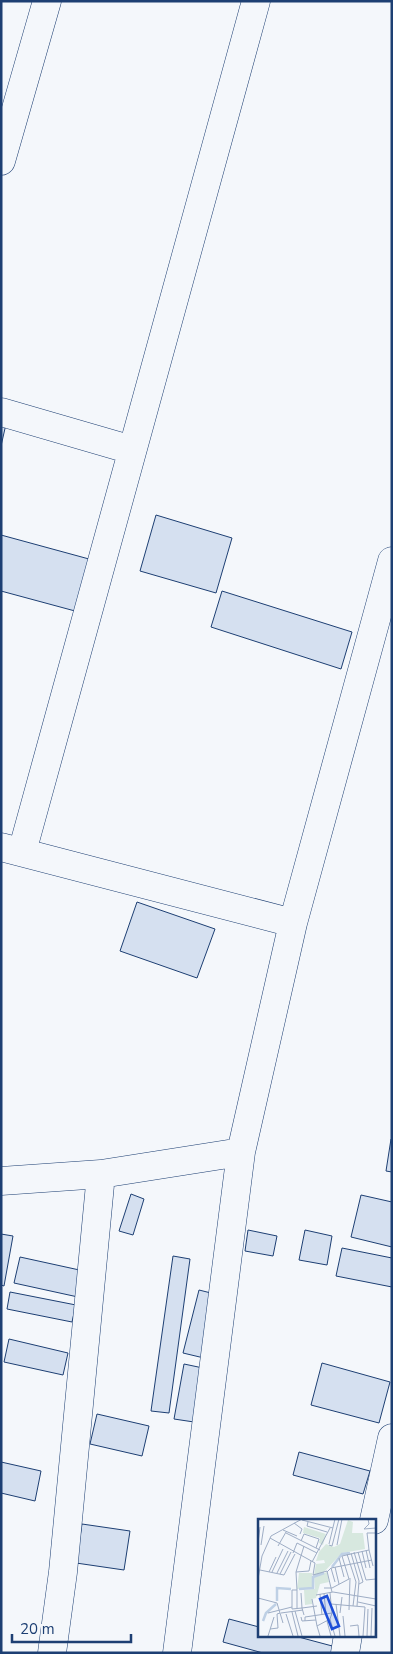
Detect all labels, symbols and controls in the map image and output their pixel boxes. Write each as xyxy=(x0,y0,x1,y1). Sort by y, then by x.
inset map xyxy=(258,1519,376,1636)
scale bar xyxy=(12,1612,131,1644)
text: 20 m xyxy=(20,1619,55,1639)

